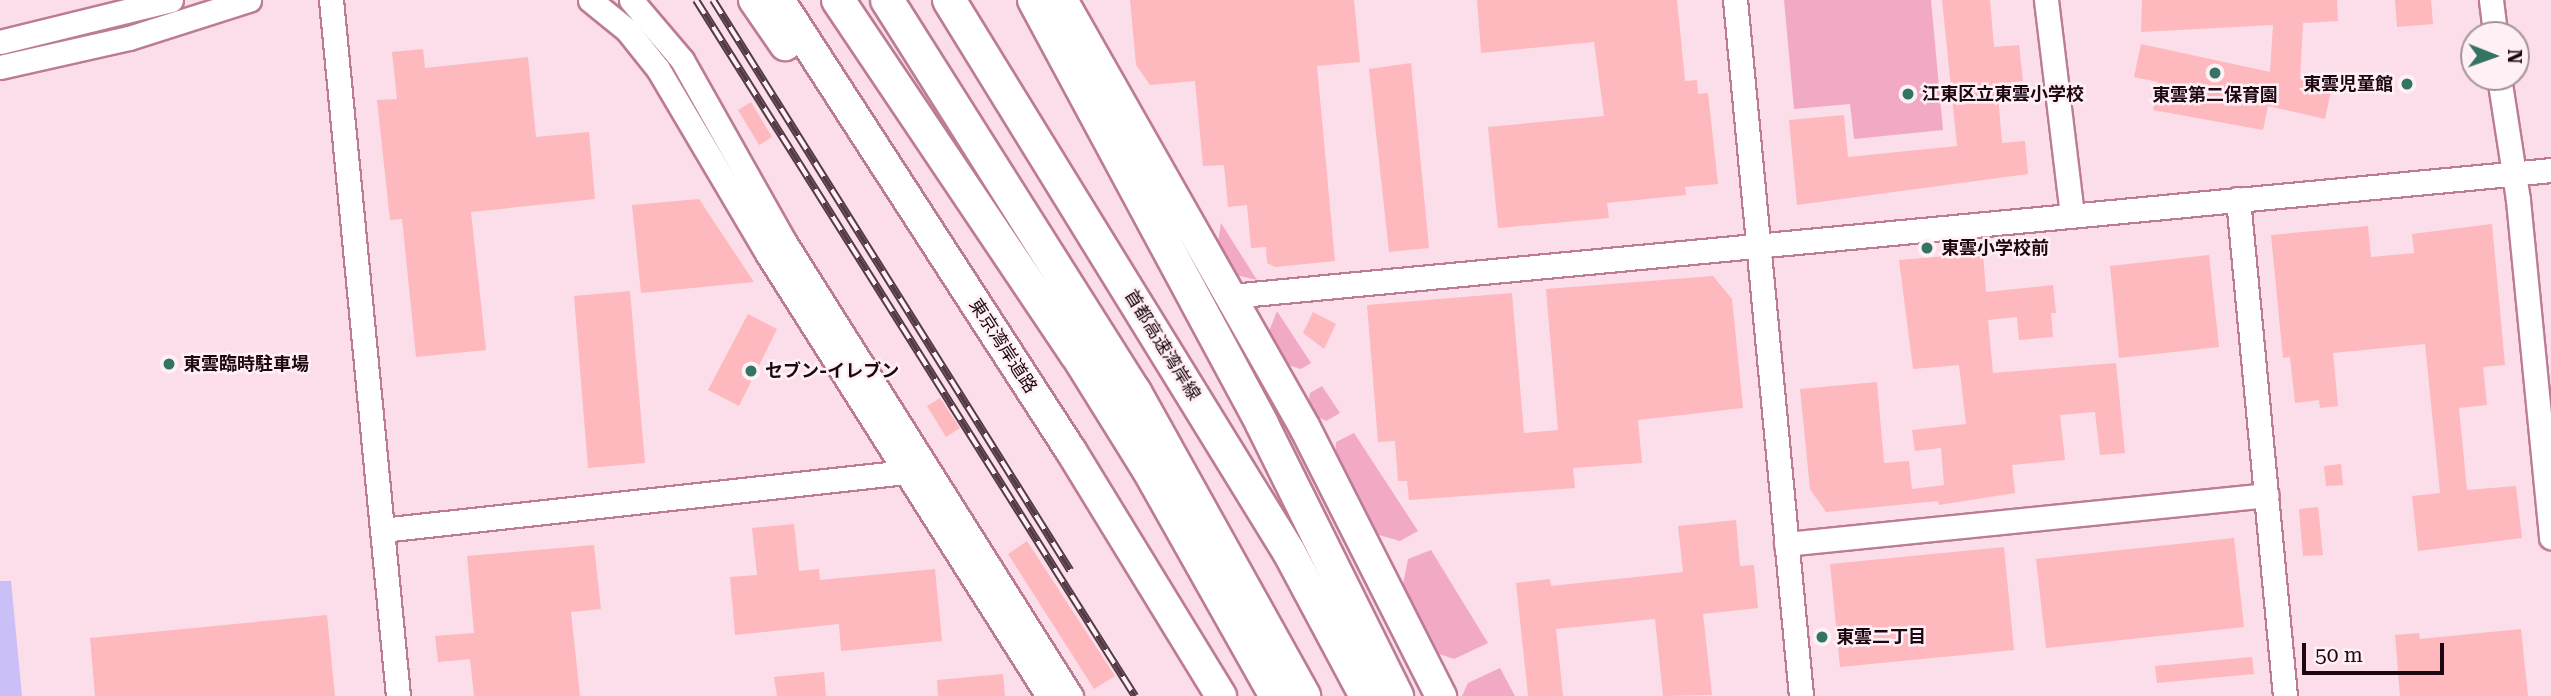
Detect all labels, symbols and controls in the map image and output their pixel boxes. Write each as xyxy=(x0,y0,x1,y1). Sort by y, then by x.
north arrow xyxy=(2460,21,2530,91)
text: N xyxy=(2503,49,2526,64)
marker: 東雲第二保育園 xyxy=(2207,65,2223,81)
place label: 東雲児童館 xyxy=(2303,73,2393,95)
marker: 東雲児童館 xyxy=(2399,76,2415,92)
place label: 江東区立東雲小学校 xyxy=(1922,83,2084,105)
place label: 東雲第二保育園 xyxy=(2152,84,2278,106)
marker: 江東区立東雲小学校 xyxy=(1900,86,1916,102)
place label: 東雲小学校前 xyxy=(1941,237,2049,259)
marker: 東雲小学校前 xyxy=(1919,240,1935,256)
street label: 首都高速湾岸線 xyxy=(1119,286,1205,404)
street label: 東京湾岸道路 xyxy=(965,295,1041,397)
place label: 東雲臨時駐車場 xyxy=(183,353,309,375)
marker: 東雲臨時駐車場 xyxy=(161,356,177,372)
place label: セブン-イレブン xyxy=(765,360,899,382)
marker: セブン-イレブン xyxy=(743,363,759,379)
place label: 東雲二丁目 xyxy=(1836,626,1926,648)
marker: 東雲二丁目 xyxy=(1814,629,1830,645)
scale bar xyxy=(2306,630,2448,674)
text: 50 m xyxy=(2315,643,2363,667)

